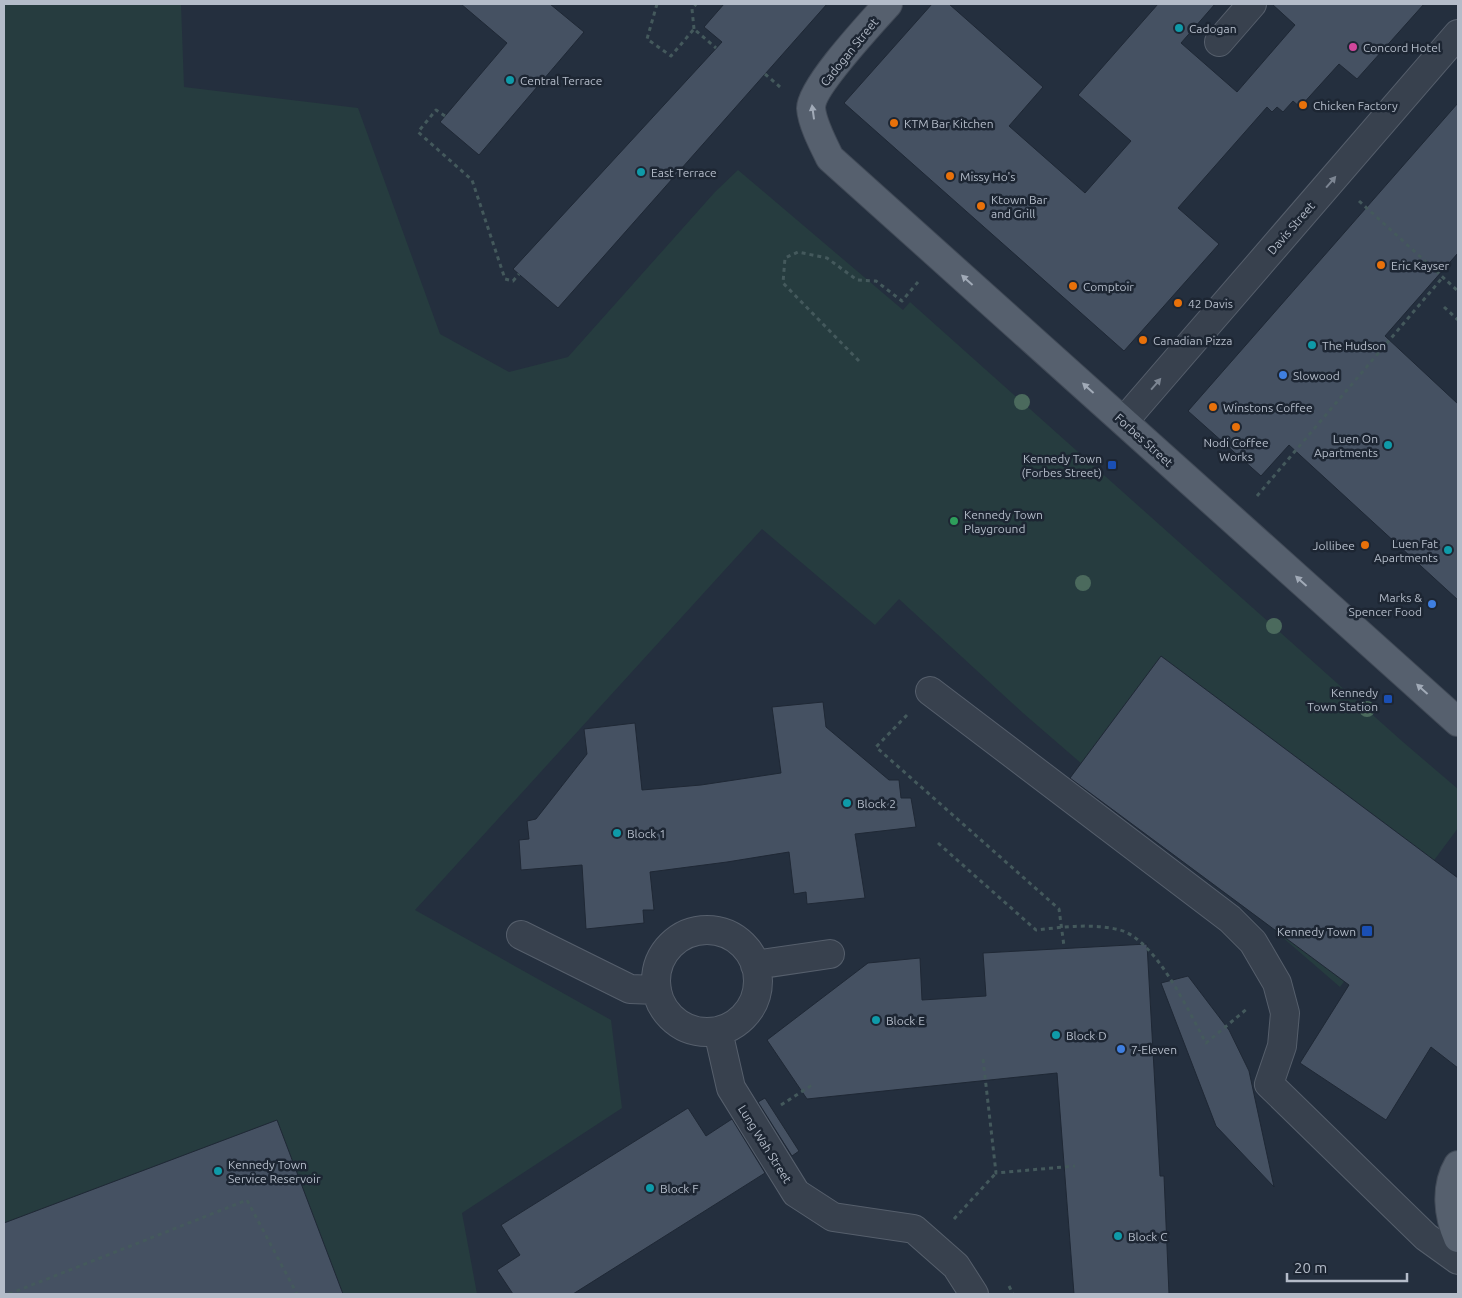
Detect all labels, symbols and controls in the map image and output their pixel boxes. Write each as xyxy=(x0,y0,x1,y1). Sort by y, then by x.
street label: Cadogan Street xyxy=(818,15,881,89)
marker: Cadogan xyxy=(1173,22,1185,34)
place label: Cadogan xyxy=(1189,22,1237,35)
marker: Concord Hotel xyxy=(1347,41,1359,53)
place label: Concord Hotel xyxy=(1363,41,1441,54)
marker: Central Terrace xyxy=(504,74,516,86)
place label: Central Terrace xyxy=(520,74,602,87)
marker: Chicken Factory xyxy=(1297,99,1309,111)
place label: Chicken Factory xyxy=(1313,99,1398,112)
one-way arrow xyxy=(809,104,817,120)
marker: KTM Bar Kitchen xyxy=(888,117,900,129)
place label: KTM Bar Kitchen xyxy=(904,117,994,130)
marker: East Terrace xyxy=(635,166,647,178)
place label: East Terrace xyxy=(651,166,717,179)
marker: Missy Ho's xyxy=(944,170,956,182)
place label: Missy Ho's xyxy=(960,170,1016,183)
one-way arrow xyxy=(1325,176,1337,188)
place label: Ktown Bar and Grill xyxy=(991,193,1048,220)
street label: Davis Street xyxy=(1265,199,1317,257)
marker: Ktown Bar and Grill xyxy=(975,200,987,212)
marker: Eric Kayser xyxy=(1375,259,1387,271)
place label: Eric Kayser xyxy=(1391,259,1450,272)
one-way arrow xyxy=(961,274,973,286)
marker: Comptoir xyxy=(1067,280,1079,292)
place label: Comptoir xyxy=(1083,280,1134,293)
marker: 42 Davis xyxy=(1172,297,1184,309)
place label: 42 Davis xyxy=(1188,297,1233,310)
marker: Canadian Pizza xyxy=(1137,334,1149,346)
place label: Canadian Pizza xyxy=(1153,334,1233,347)
marker: The Hudson xyxy=(1306,339,1318,351)
place label: The Hudson xyxy=(1322,339,1386,352)
marker: Slowood xyxy=(1277,369,1289,381)
place label: Slowood xyxy=(1293,369,1340,382)
one-way arrow xyxy=(1150,379,1162,391)
one-way arrow xyxy=(1082,382,1094,394)
marker: Winstons Coffee xyxy=(1207,401,1219,413)
place label: Winstons Coffee xyxy=(1223,401,1313,414)
street label: Forbes Street xyxy=(1113,411,1176,469)
marker: Nodi Coffee Works xyxy=(1230,421,1242,433)
place label: Luen On Apartments xyxy=(1314,432,1378,459)
place label: Nodi Coffee Works xyxy=(1203,436,1269,463)
marker: Luen On Apartments xyxy=(1382,439,1394,451)
place label: Kennedy Town (Forbes Street) xyxy=(1021,452,1102,480)
marker: Kennedy Town (Forbes Street) xyxy=(1106,459,1118,471)
place label: Kennedy Town Playground xyxy=(964,508,1043,535)
marker: Kennedy Town Playground xyxy=(948,515,960,527)
place label: Luen Fat Apartments xyxy=(1374,537,1438,564)
place label: Jollibee xyxy=(1313,539,1355,552)
marker: Jollibee xyxy=(1359,539,1371,551)
marker: Luen Fat Apartments xyxy=(1442,544,1454,556)
one-way arrow xyxy=(1295,575,1307,587)
place label: Marks & Spencer Food xyxy=(1348,591,1422,618)
marker: Marks & Spencer Food xyxy=(1426,598,1438,610)
one-way arrow xyxy=(1415,684,1428,695)
place label: Kennedy Town Station xyxy=(1307,686,1378,713)
marker: Kennedy Town Station xyxy=(1382,693,1394,705)
marker: Block 2 xyxy=(841,797,853,809)
place label: Block 2 xyxy=(857,797,896,810)
marker: Block 1 xyxy=(611,827,623,839)
place label: Block 1 xyxy=(627,827,666,840)
marker: Kennedy Town xyxy=(1360,924,1374,938)
place label: Kennedy Town xyxy=(1277,925,1356,938)
marker: Block E xyxy=(870,1014,882,1026)
place label: Block E xyxy=(886,1014,925,1027)
marker: Block D xyxy=(1050,1029,1062,1041)
place label: Block D xyxy=(1066,1029,1107,1042)
marker: 7-Eleven xyxy=(1115,1043,1127,1055)
place label: 7-Eleven xyxy=(1131,1043,1177,1056)
street label: Lung Wah Street xyxy=(736,1103,794,1186)
place label: Kennedy Town Service Reservoir xyxy=(228,1158,321,1185)
marker: Kennedy Town Service Reservoir xyxy=(212,1165,224,1177)
marker: Block F xyxy=(644,1182,656,1194)
place label: Block F xyxy=(660,1182,698,1195)
marker: Block C xyxy=(1112,1230,1124,1242)
place label: Block C xyxy=(1128,1230,1168,1243)
scale bar xyxy=(1287,1250,1407,1282)
text: 20 m xyxy=(1294,1259,1327,1276)

